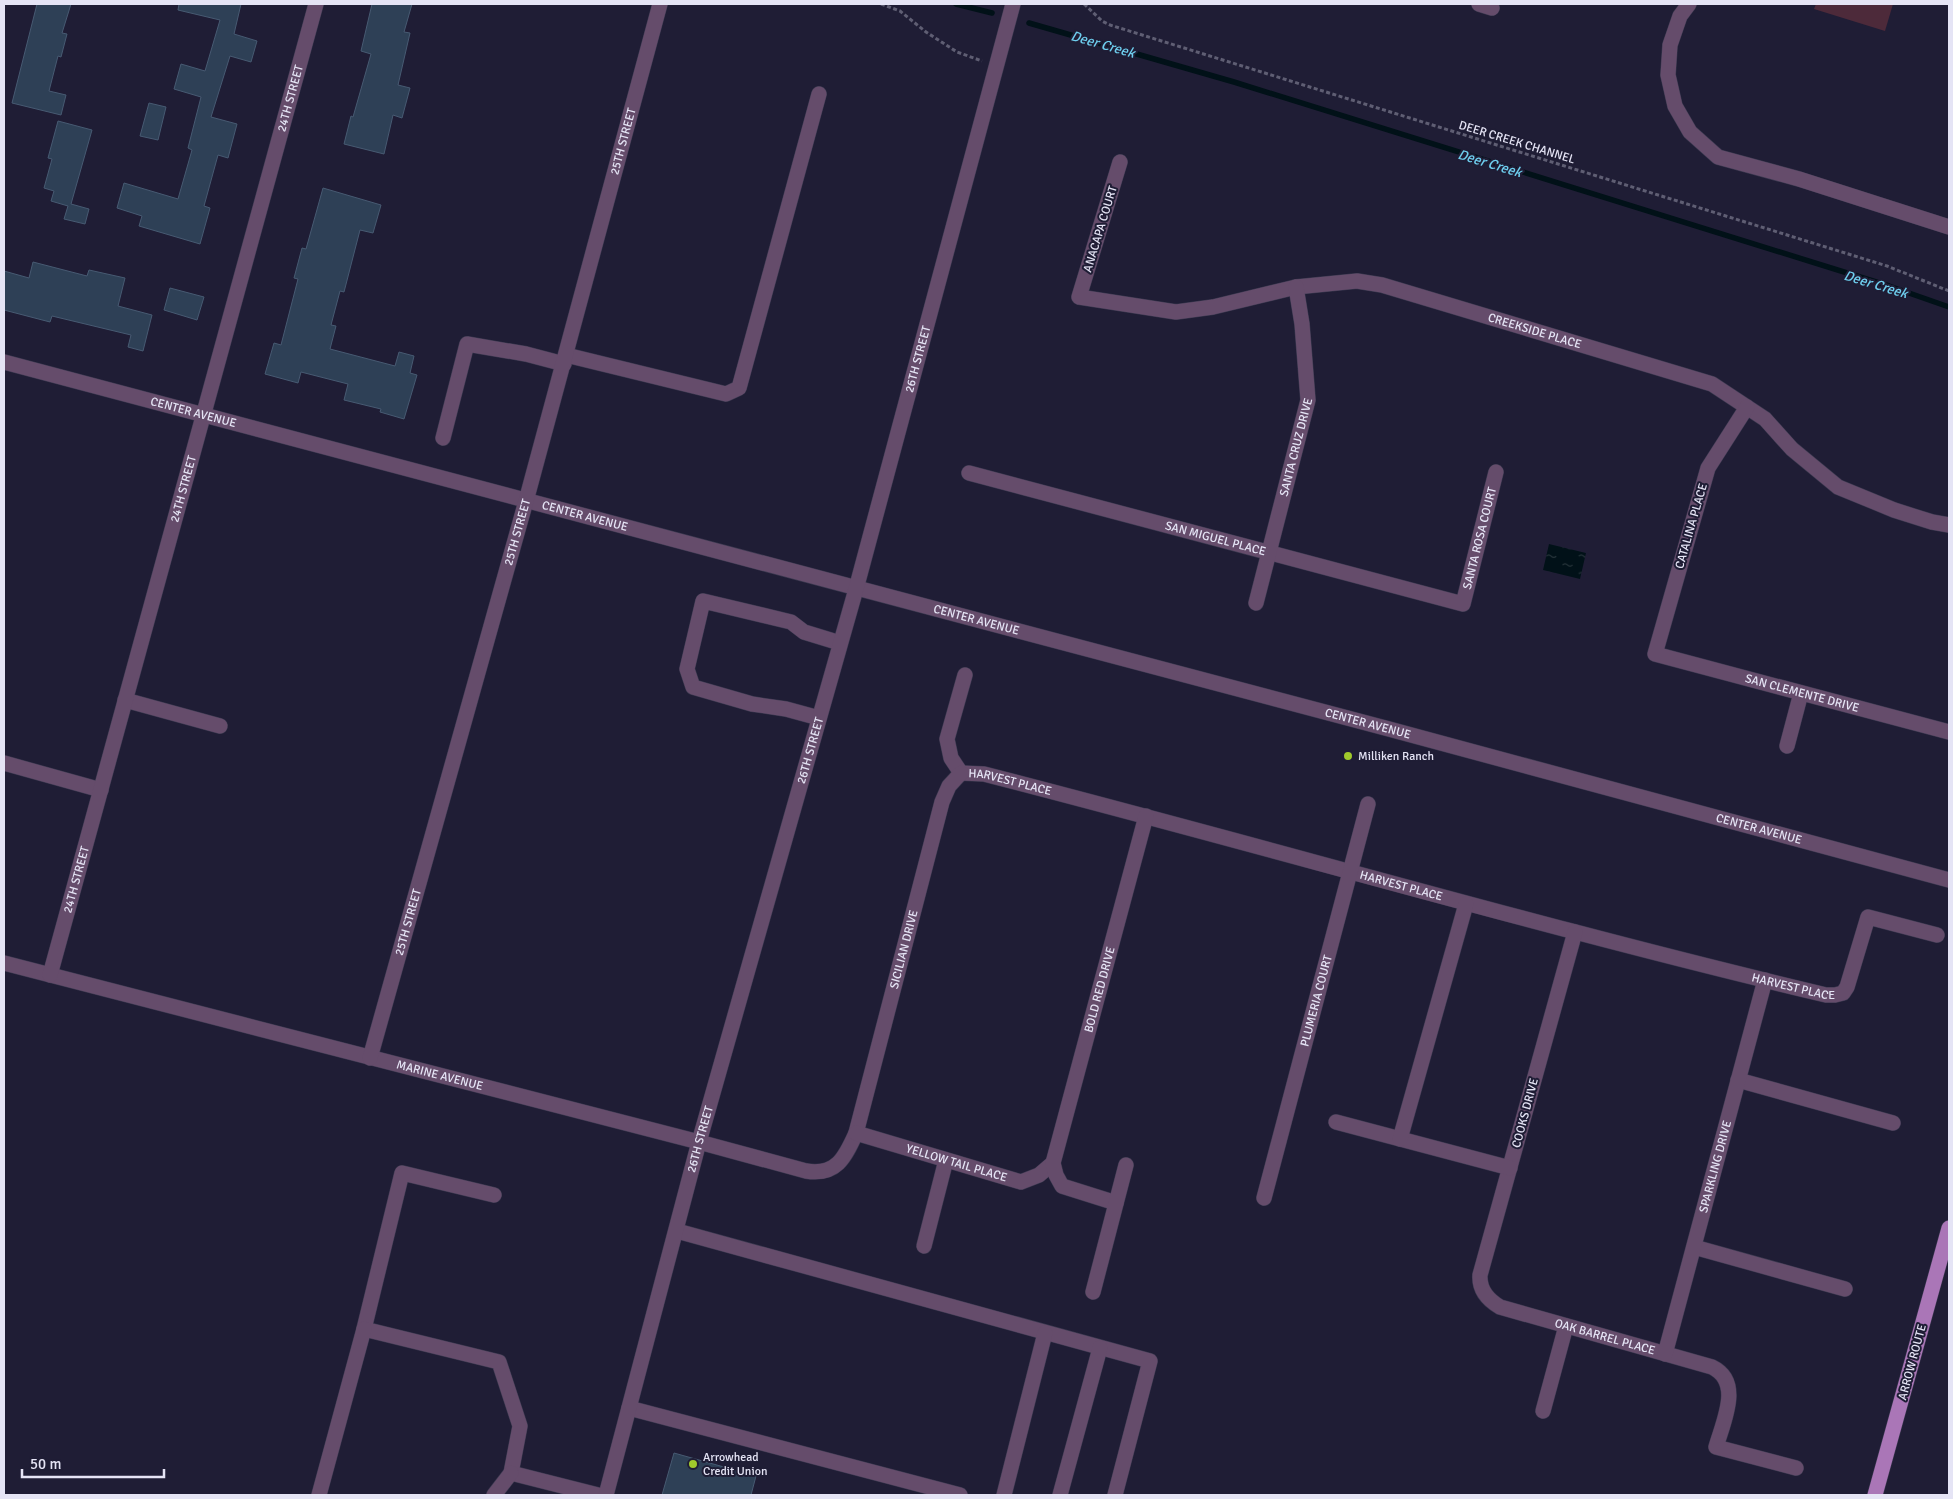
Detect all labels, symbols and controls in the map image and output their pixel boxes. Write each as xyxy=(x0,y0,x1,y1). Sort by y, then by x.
water label: Deer Creek xyxy=(1069,27,1139,62)
street label: 24TH STREET xyxy=(274,63,307,134)
street label: 25TH STREET xyxy=(607,106,640,176)
street label: DEER CREEK CHANNEL xyxy=(1457,118,1577,167)
water label: Deer Creek xyxy=(1456,146,1526,182)
street label: ANACAPA COURT xyxy=(1080,184,1121,274)
water label: Deer Creek xyxy=(1842,267,1912,303)
street label: CREEKSIDE PLACE xyxy=(1486,310,1583,352)
street label: 26TH STREET xyxy=(902,324,934,394)
street label: CENTER AVENUE xyxy=(149,394,238,431)
street label: SANTA CRUZ DRIVE xyxy=(1277,396,1316,498)
street label: 24TH STREET xyxy=(167,454,200,524)
street label: CATALINA PLACE xyxy=(1672,481,1711,571)
street label: SANTA ROSA COURT xyxy=(1460,485,1500,591)
street label: 25TH STREET xyxy=(501,497,534,567)
street label: CENTER AVENUE xyxy=(540,498,630,535)
street label: SAN MIGUEL PLACE xyxy=(1163,518,1268,559)
street label: CENTER AVENUE xyxy=(932,602,1021,639)
street label: SAN CLEMENTE DRIVE xyxy=(1743,671,1861,716)
street label: CENTER AVENUE xyxy=(1323,705,1413,743)
street label: 26TH STREET xyxy=(794,716,827,786)
place label: Milliken Ranch xyxy=(1358,749,1434,764)
marker: Milliken Ranch xyxy=(1342,750,1354,762)
street label: HARVEST PLACE xyxy=(968,766,1053,799)
street label: CENTER AVENUE xyxy=(1714,811,1804,848)
street label: 24TH STREET xyxy=(60,844,93,915)
street label: HARVEST PLACE xyxy=(1358,868,1444,904)
street label: 25TH STREET xyxy=(392,887,425,957)
street label: SICILIAN DRIVE xyxy=(887,908,922,991)
street label: BOLD RED DRIVE xyxy=(1081,945,1119,1034)
street label: PLUMERIA COURT xyxy=(1297,953,1336,1048)
street label: HARVEST PLACE xyxy=(1750,970,1835,1003)
street label: MARINE AVENUE xyxy=(395,1057,485,1094)
street label: COOKS DRIVE xyxy=(1509,1076,1542,1150)
street label: 26TH STREET xyxy=(684,1104,717,1174)
street label: SPARKLING DRIVE xyxy=(1696,1119,1735,1214)
street label: YELLOW TAIL PLACE xyxy=(904,1141,1009,1186)
street label: OAK BARREL PLACE xyxy=(1553,1316,1657,1359)
street label: ARROW ROUTE xyxy=(1895,1322,1930,1402)
scale bar xyxy=(22,1446,165,1478)
place label: Arrowhead Credit Union xyxy=(703,1450,767,1479)
text: 50 m xyxy=(30,1455,61,1473)
marker: Arrowhead Credit Union xyxy=(687,1458,699,1470)

